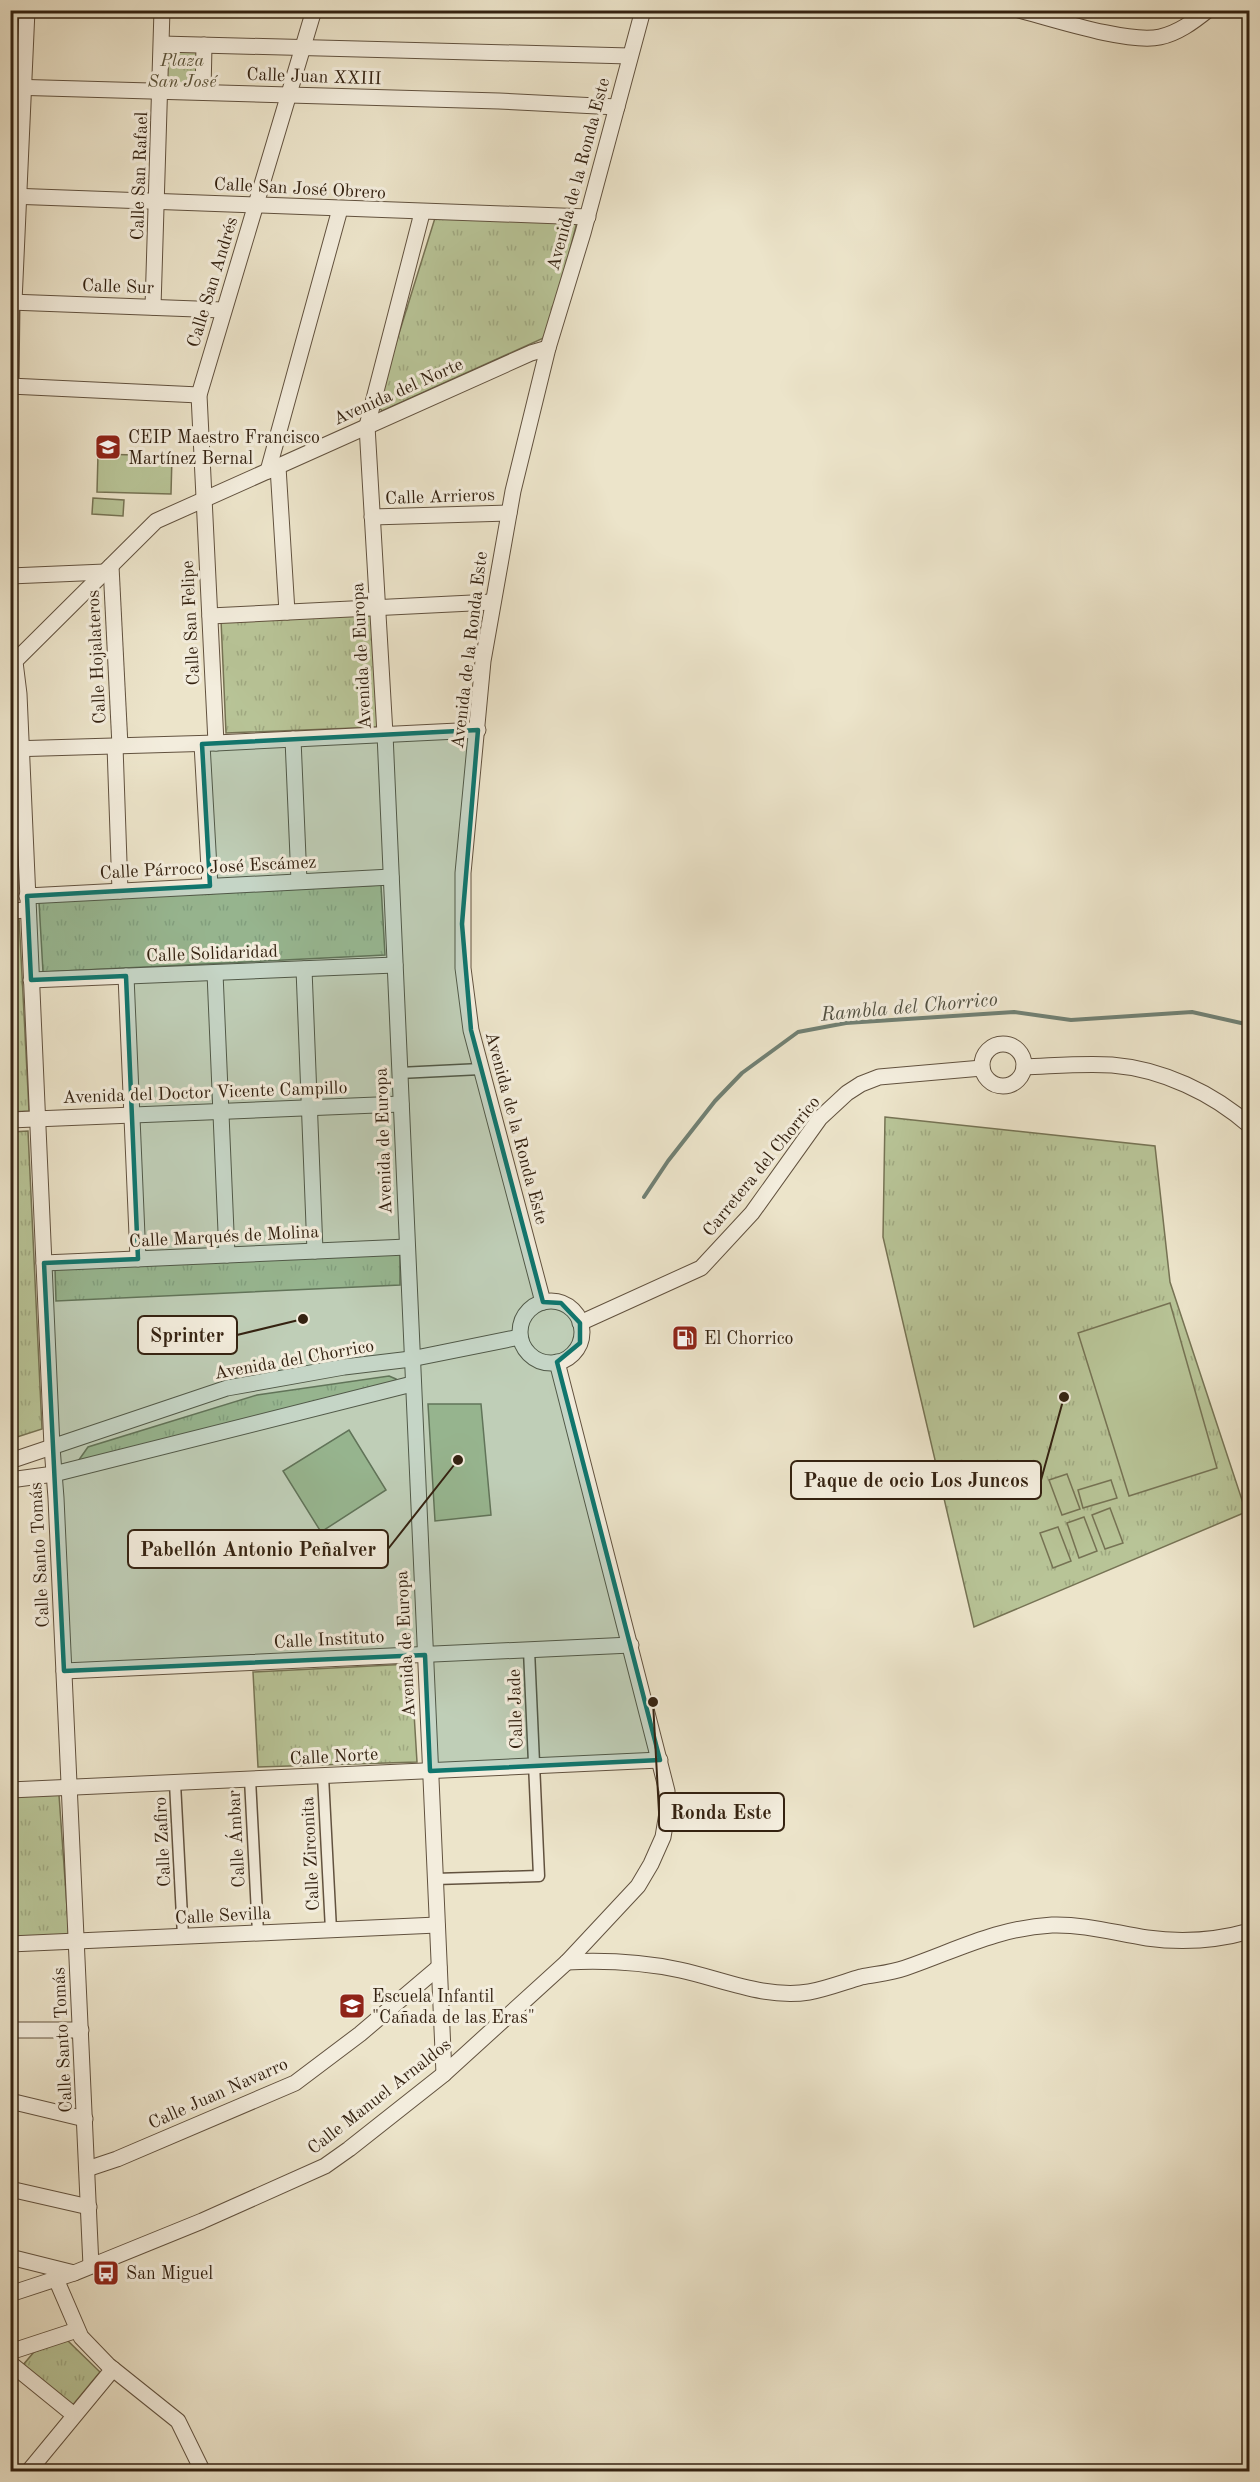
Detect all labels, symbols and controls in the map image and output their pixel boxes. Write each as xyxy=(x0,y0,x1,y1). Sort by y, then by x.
park label: Plaza San José xyxy=(147,52,218,91)
street label: Calle Juan XXIII xyxy=(246,66,382,88)
street label: Avenida de la Ronda Este xyxy=(545,76,613,273)
street label: Calle San Rafael xyxy=(129,111,151,241)
street label: Calle San José Obrero xyxy=(213,176,387,203)
street label: Calle San Andrés xyxy=(185,215,241,350)
street label: Calle Sur xyxy=(82,277,155,297)
street label: Avenida del Norte xyxy=(331,355,466,429)
place label: CEIP Maestro Francisco Martínez Bernal xyxy=(128,429,320,468)
school or university icon: CEIP Maestro Francisco Martínez Bernal xyxy=(93,432,123,462)
street label: Calle Arrieros xyxy=(385,486,495,508)
street label: Avenida de la Ronda Este xyxy=(449,550,491,750)
street label: Calle San Felipe xyxy=(179,560,203,686)
street label: Avenida de Europa xyxy=(349,582,375,730)
street label: Calle Hojalateros xyxy=(84,589,109,724)
street label: Calle Párroco José Escámez xyxy=(99,853,317,883)
street label: Calle Solidaridad xyxy=(146,943,278,965)
water label: Rambla del Chorrico xyxy=(819,990,999,1026)
street label: Avenida de la Ronda Este xyxy=(482,1030,550,1227)
street label: Avenida de Europa xyxy=(372,1067,396,1215)
street label: Avenida del Doctor Vicente Campillo xyxy=(62,1079,348,1107)
street label: Carretera del Chorrico xyxy=(700,1093,824,1240)
street label: Calle Marqués de Molina xyxy=(129,1223,320,1251)
callout: Sprinter xyxy=(138,1316,237,1354)
fuel station icon: El Chorrico xyxy=(670,1323,700,1353)
text: Sprinter xyxy=(150,1327,225,1347)
place label: El Chorrico xyxy=(704,1330,794,1348)
street label: Avenida del Chorrico xyxy=(213,1337,376,1383)
callout: Paque de ocio Los Juncos xyxy=(791,1461,1041,1499)
text: Paque de ocio Los Juncos xyxy=(803,1472,1029,1492)
street label: Calle Santo Tomás xyxy=(27,1482,53,1628)
callout: Pabellón Antonio Peñalver xyxy=(128,1530,388,1568)
text: Pabellón Antonio Peñalver xyxy=(140,1541,376,1561)
street label: Avenida de Europa xyxy=(393,1570,419,1718)
street label: Calle Instituto xyxy=(273,1628,385,1652)
street label: Calle Jade xyxy=(506,1669,526,1749)
street label: Calle Norte xyxy=(289,1746,379,1768)
street label: Calle Ámbar xyxy=(221,1789,249,1888)
callout: Ronda Este xyxy=(659,1793,784,1831)
street label: Calle Zafiro xyxy=(152,1796,174,1888)
street label: Calle Zirconita xyxy=(299,1796,323,1912)
text: Ronda Este xyxy=(670,1804,772,1824)
street label: Calle Sevilla xyxy=(174,1904,272,1928)
street label: Calle Santo Tomás xyxy=(50,1967,76,2113)
place label: Escuela Infantil "Cañada de las Eras" xyxy=(372,1988,535,2027)
school or university icon: Escuela Infantil "Cañada de las Eras" xyxy=(337,1991,367,2021)
street label: Calle Manuel Arnaldos xyxy=(305,2035,455,2158)
street label: Calle Juan Navarro xyxy=(146,2055,291,2133)
bus stop icon: San Miguel xyxy=(91,2258,121,2288)
place label: San Miguel xyxy=(126,2265,213,2283)

